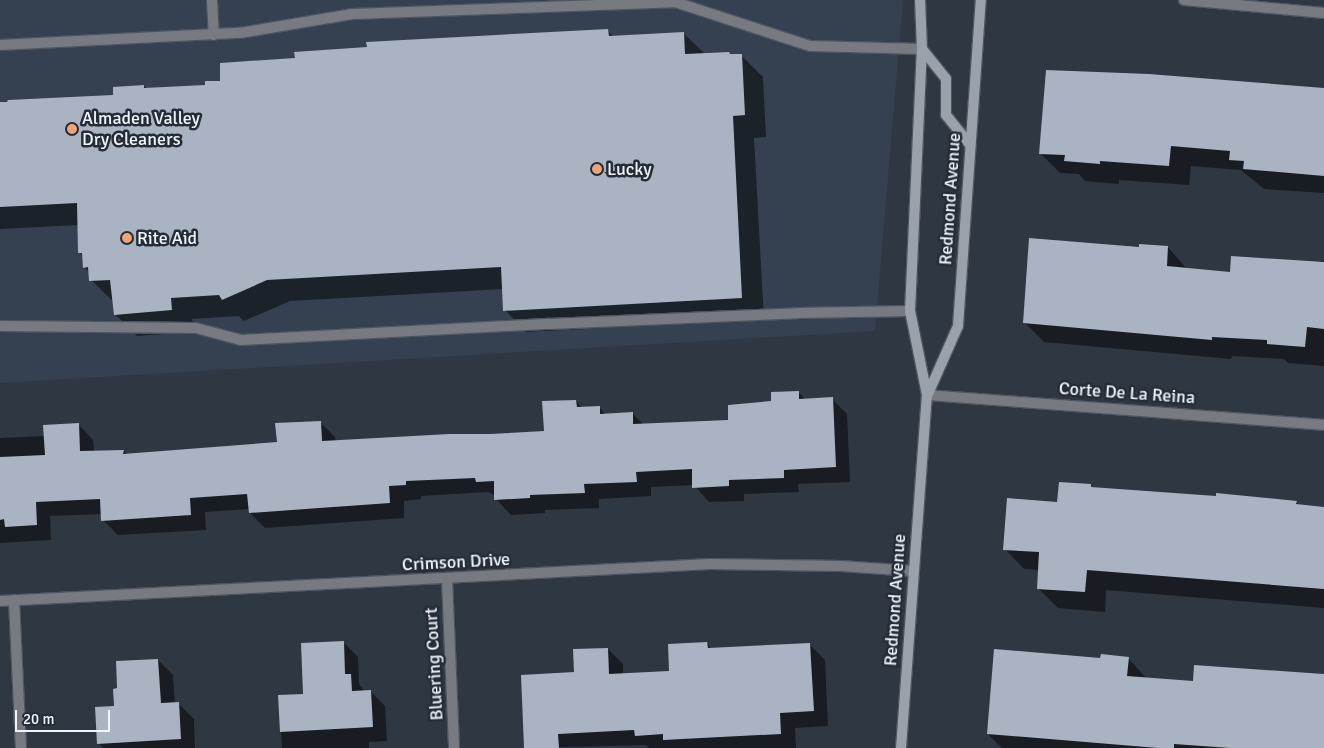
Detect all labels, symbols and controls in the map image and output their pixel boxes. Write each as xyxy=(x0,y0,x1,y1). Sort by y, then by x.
place label: Almaden Valley Dry Cleaners xyxy=(82,108,200,150)
marker: Almaden Valley Dry Cleaners xyxy=(66,123,78,135)
street label: Redmond Avenue xyxy=(935,132,965,266)
place label: Lucky xyxy=(607,158,652,180)
marker: Lucky xyxy=(591,163,603,175)
place label: Rite Aid xyxy=(137,227,197,249)
marker: Rite Aid xyxy=(121,232,133,244)
street label: Corte De La Reina xyxy=(1058,377,1196,409)
street label: Redmond Avenue xyxy=(880,533,910,667)
street label: Crimson Drive xyxy=(401,548,511,576)
street label: Bluering Court xyxy=(420,607,448,721)
scale bar xyxy=(18,700,112,732)
text: 20 m xyxy=(23,710,54,728)

